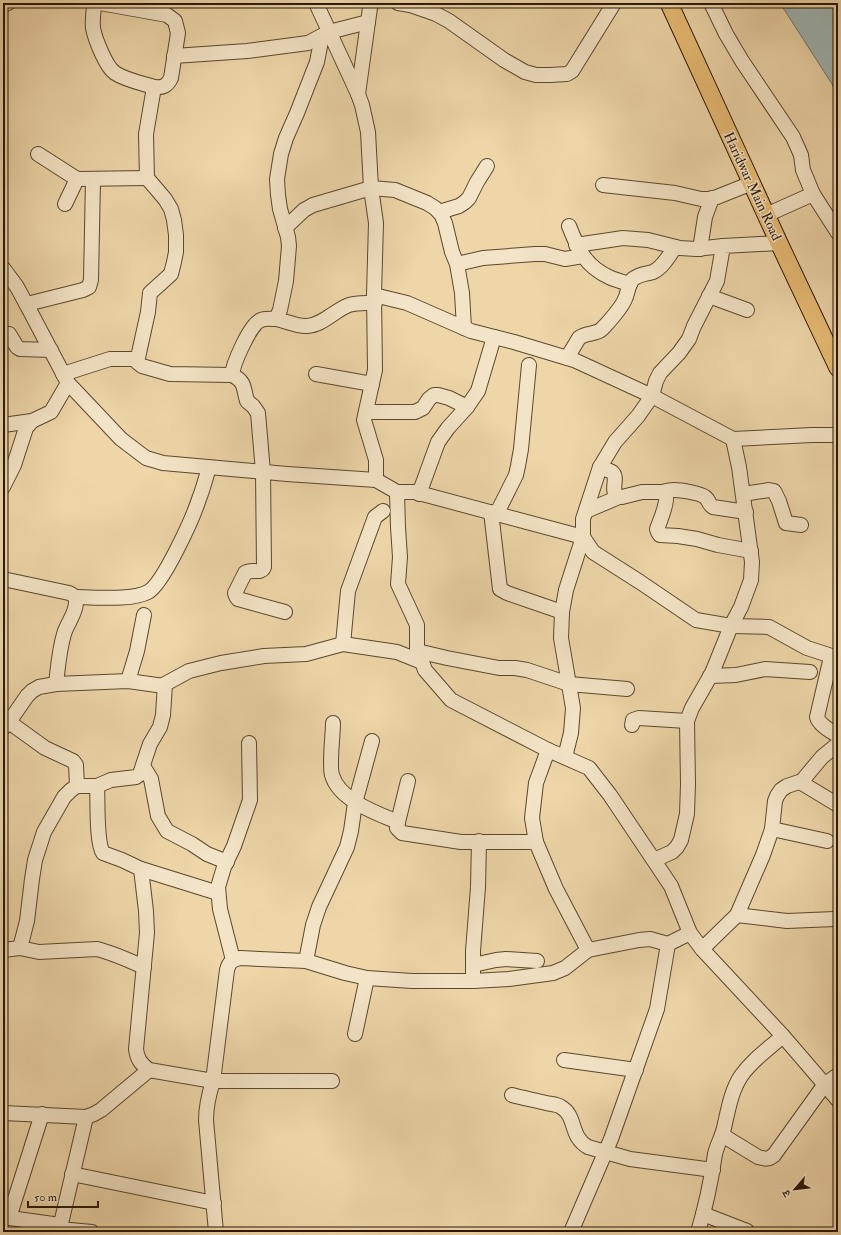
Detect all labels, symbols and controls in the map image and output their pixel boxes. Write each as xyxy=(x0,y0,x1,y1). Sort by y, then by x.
street label: Haridwar Main Road xyxy=(720,129,785,243)
north arrow xyxy=(775,1169,815,1209)
scale bar xyxy=(28,1183,98,1209)
text: उ xyxy=(779,1187,794,1200)
text: 50 m xyxy=(34,1190,58,1205)

